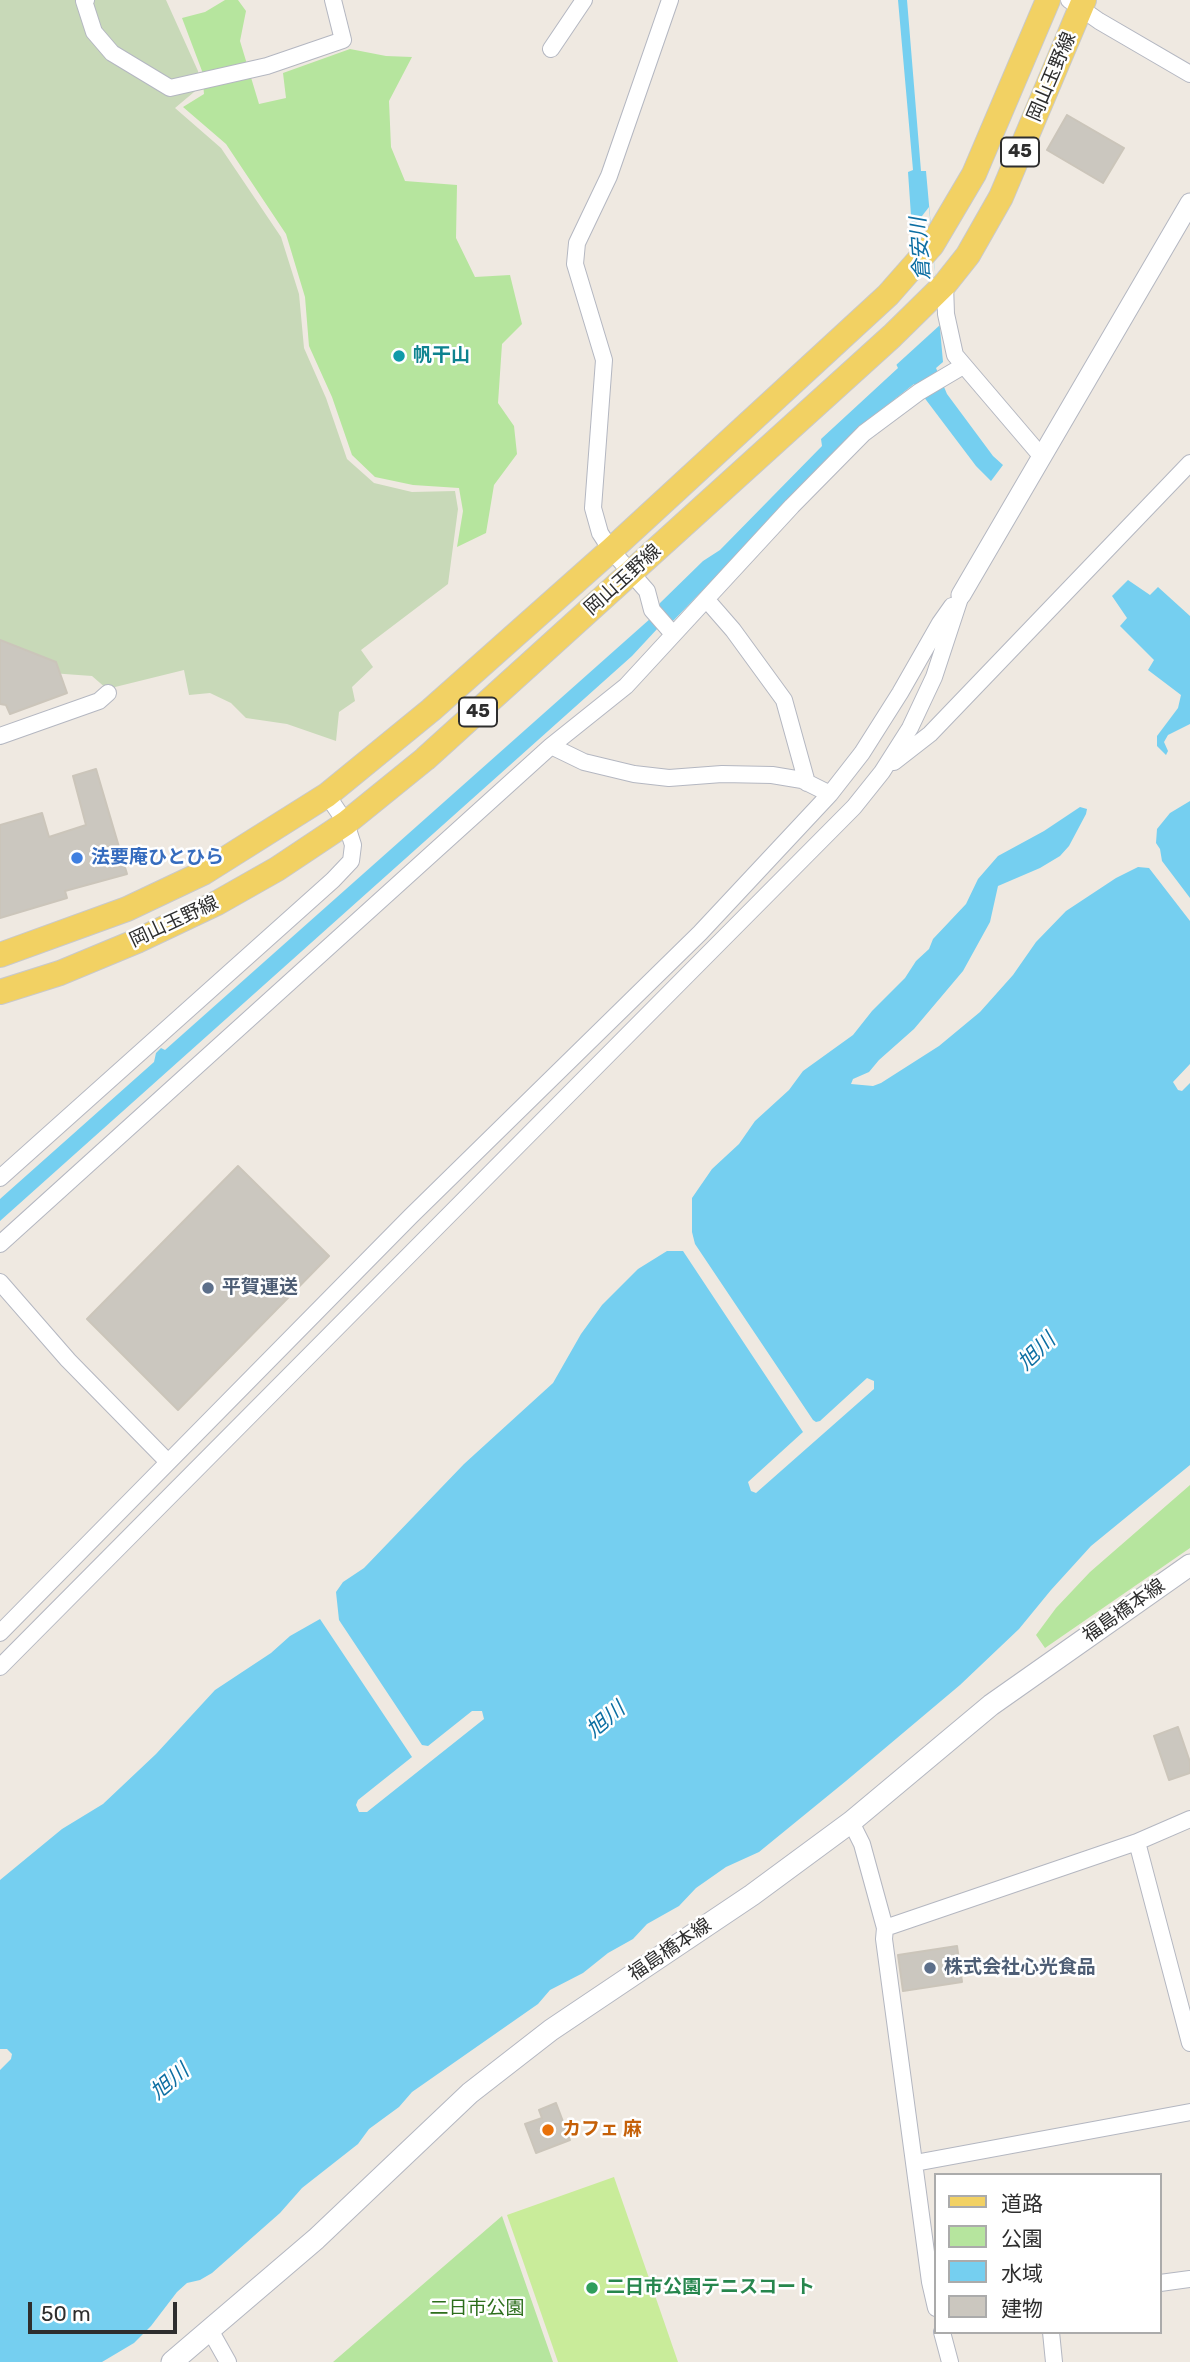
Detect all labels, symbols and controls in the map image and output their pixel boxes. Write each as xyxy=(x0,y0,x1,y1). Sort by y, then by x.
street label: 岡山玉野線 xyxy=(1023,29,1081,125)
road number: 45 xyxy=(1001,138,1039,167)
water label: 倉安川 xyxy=(906,217,936,281)
place label: 帆干山 xyxy=(413,345,470,367)
marker: 帆干山 xyxy=(391,348,407,364)
street label: 岡山玉野線 xyxy=(580,540,666,620)
road number: 45 xyxy=(459,698,497,726)
place label: 法要庵ひとひら xyxy=(91,847,224,869)
marker: 法要庵ひとひら xyxy=(69,850,85,866)
street label: 岡山玉野線 xyxy=(126,892,222,952)
place label: 平賀運送 xyxy=(222,1277,298,1299)
marker: 平賀運送 xyxy=(200,1280,216,1296)
water label: 旭川 xyxy=(1013,1328,1061,1376)
street label: 福島橋本線 xyxy=(1079,1574,1169,1648)
water label: 旭川 xyxy=(582,1697,630,1743)
street label: 福島橋本線 xyxy=(624,1914,716,1986)
place label: 株式会社心光食品 xyxy=(944,1957,1096,1979)
marker: 株式会社心光食品 xyxy=(922,1960,938,1976)
water label: 旭川 xyxy=(146,2059,194,2105)
place label: カフェ 麻 xyxy=(562,2119,642,2141)
marker: カフェ 麻 xyxy=(540,2122,556,2138)
legend xyxy=(934,2173,1162,2334)
text: 道路 xyxy=(1001,2191,1043,2216)
text: 公園 xyxy=(1001,2226,1043,2251)
text: 水域 xyxy=(1001,2261,1043,2286)
place label: 二日市公園テニスコート xyxy=(606,2277,815,2299)
marker: 二日市公園テニスコート xyxy=(584,2280,600,2296)
scale bar xyxy=(32,2288,180,2332)
text: 建物 xyxy=(1001,2296,1043,2321)
park label: 二日市公園 xyxy=(430,2298,524,2320)
text: 50 m xyxy=(41,2301,91,2326)

